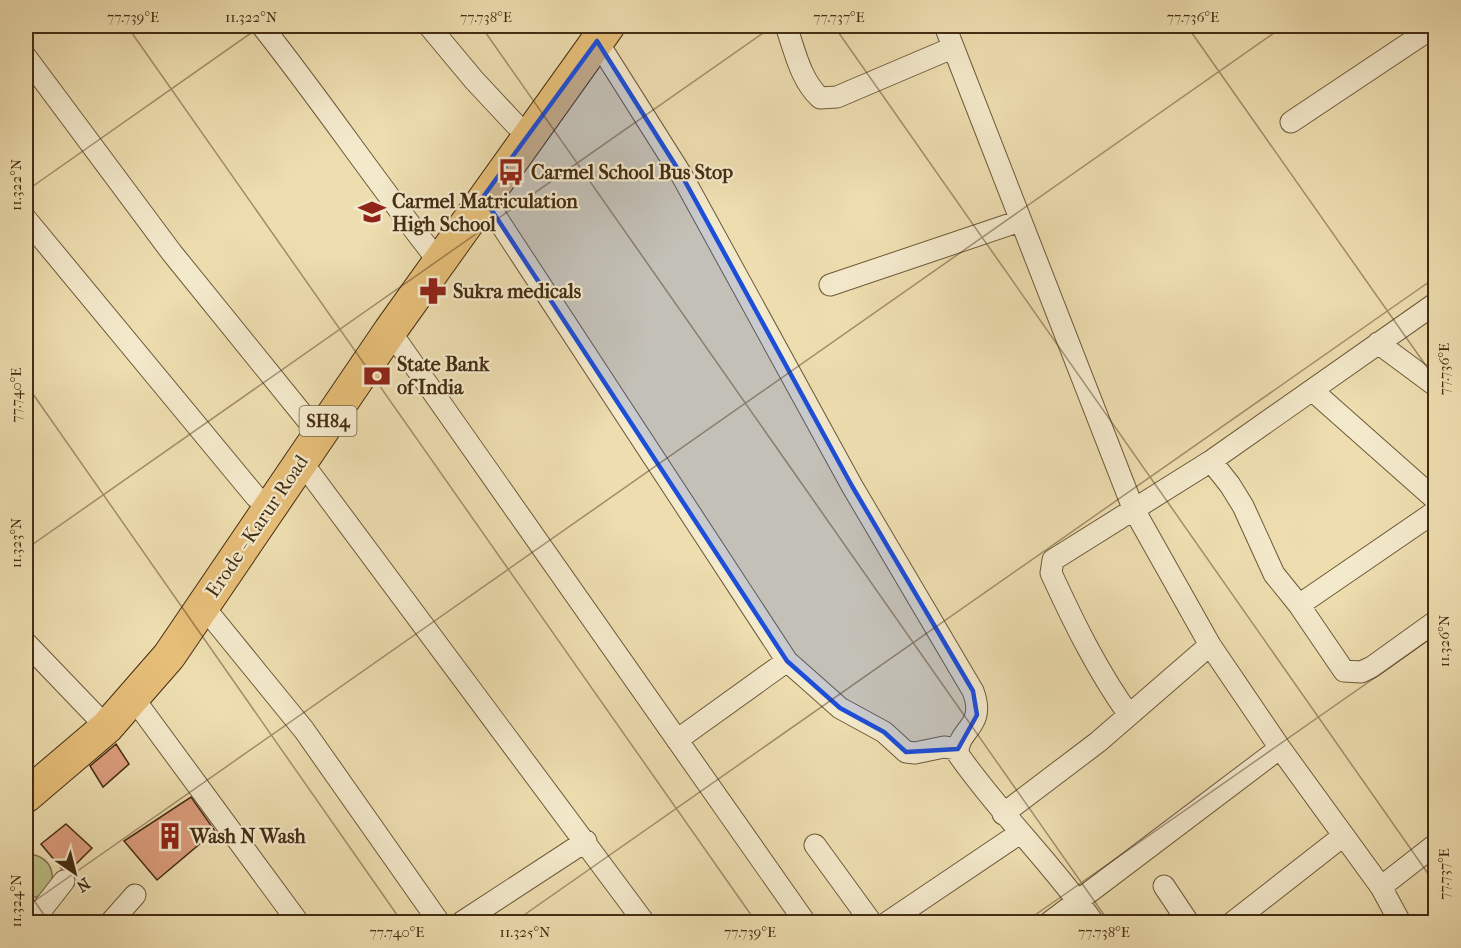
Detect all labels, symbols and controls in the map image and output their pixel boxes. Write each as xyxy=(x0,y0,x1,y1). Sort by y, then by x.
text: 77.739°E xyxy=(107,8,159,26)
text: 11.322°N xyxy=(225,8,278,26)
text: 77.738°E xyxy=(460,8,512,26)
text: 77.737°E xyxy=(813,8,865,26)
text: 77.736°E xyxy=(1167,8,1219,26)
bus stop icon: Carmel School Bus Stop xyxy=(496,157,526,187)
text: 11.322°N xyxy=(7,158,25,211)
place label: Carmel School Bus Stop xyxy=(531,161,733,184)
place label: Carmel Matriculation High School xyxy=(392,190,578,236)
school or university icon: Carmel Matriculation High School xyxy=(357,197,387,227)
pharmacy icon: Sukra medicals xyxy=(418,276,448,306)
place label: Sukra medicals xyxy=(453,280,582,303)
text: 77.736°E xyxy=(1435,343,1453,395)
place label: State Bank of India xyxy=(397,353,490,399)
bank icon: State Bank of India xyxy=(362,361,392,391)
text: 77.740°E xyxy=(7,368,25,422)
road number: SH84 xyxy=(300,406,356,436)
street label: Erode - Karur Road xyxy=(201,450,314,601)
text: 11.323°N xyxy=(7,517,25,568)
text: 11.326°N xyxy=(1435,614,1453,667)
building icon: Wash N Wash xyxy=(155,821,185,851)
place label: Wash N Wash xyxy=(189,825,307,848)
north arrow xyxy=(45,843,105,903)
text: 77.737°E xyxy=(1435,848,1453,900)
text: 11.324°N xyxy=(7,874,25,928)
text: N xyxy=(72,874,94,897)
text: 77.740°E xyxy=(370,923,424,941)
text: 11.325°N xyxy=(500,923,551,941)
text: 77.739°E xyxy=(724,923,776,941)
text: 77.738°E xyxy=(1078,923,1130,941)

